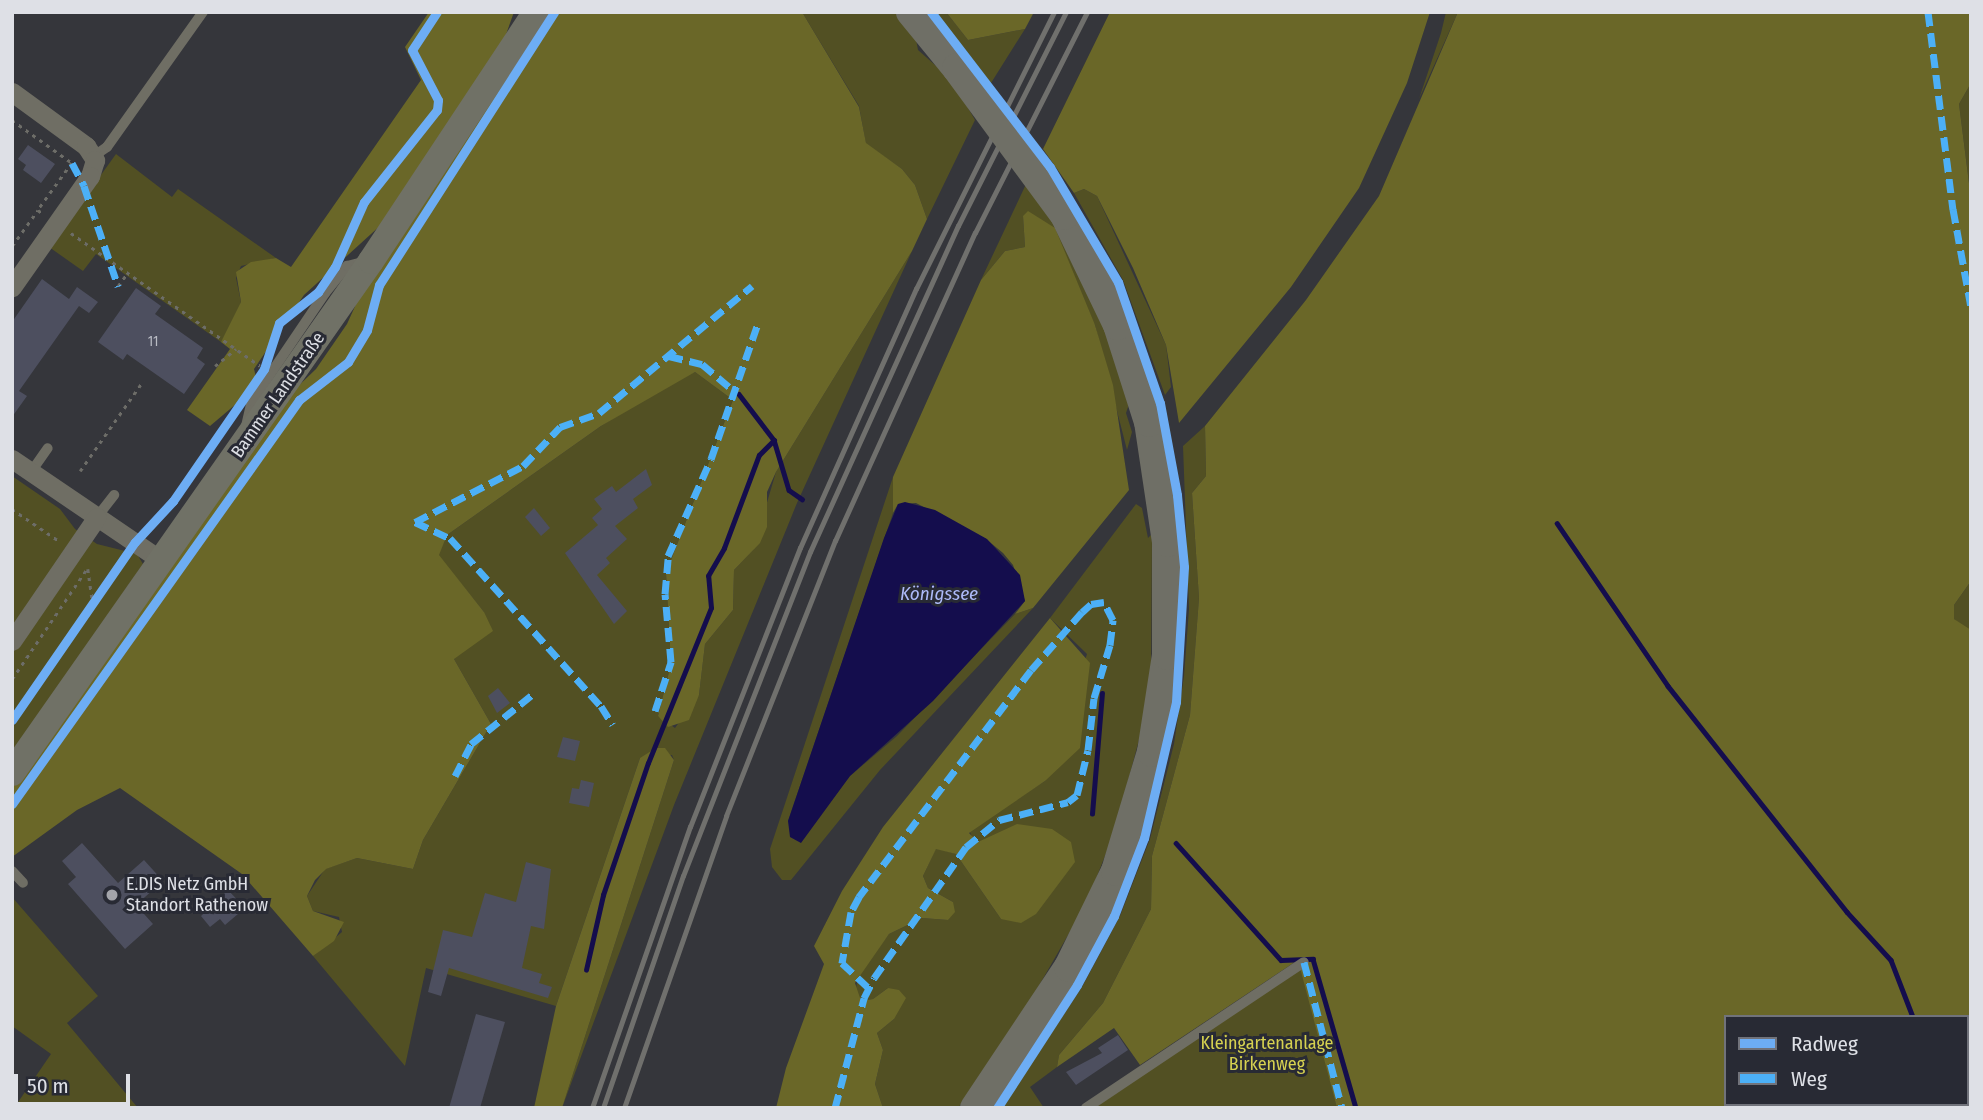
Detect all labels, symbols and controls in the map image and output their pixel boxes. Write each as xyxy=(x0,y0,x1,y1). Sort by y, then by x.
street label: Bammer Landstraße xyxy=(227,328,329,462)
house number: 11 xyxy=(148,334,158,350)
water label: Königssee xyxy=(900,583,978,605)
place label: E.DIS Netz GmbH Standort Rathenow xyxy=(126,874,268,917)
marker: E.DIS Netz GmbH Standort Rathenow xyxy=(104,887,120,903)
legend xyxy=(1724,1015,1969,1106)
text: Radweg xyxy=(1791,1031,1858,1057)
park label: Kleingartenanlage Birkenweg xyxy=(1201,1033,1333,1076)
scale bar xyxy=(18,1060,133,1104)
text: Weg xyxy=(1791,1066,1827,1092)
text: 50 m xyxy=(27,1073,69,1099)

